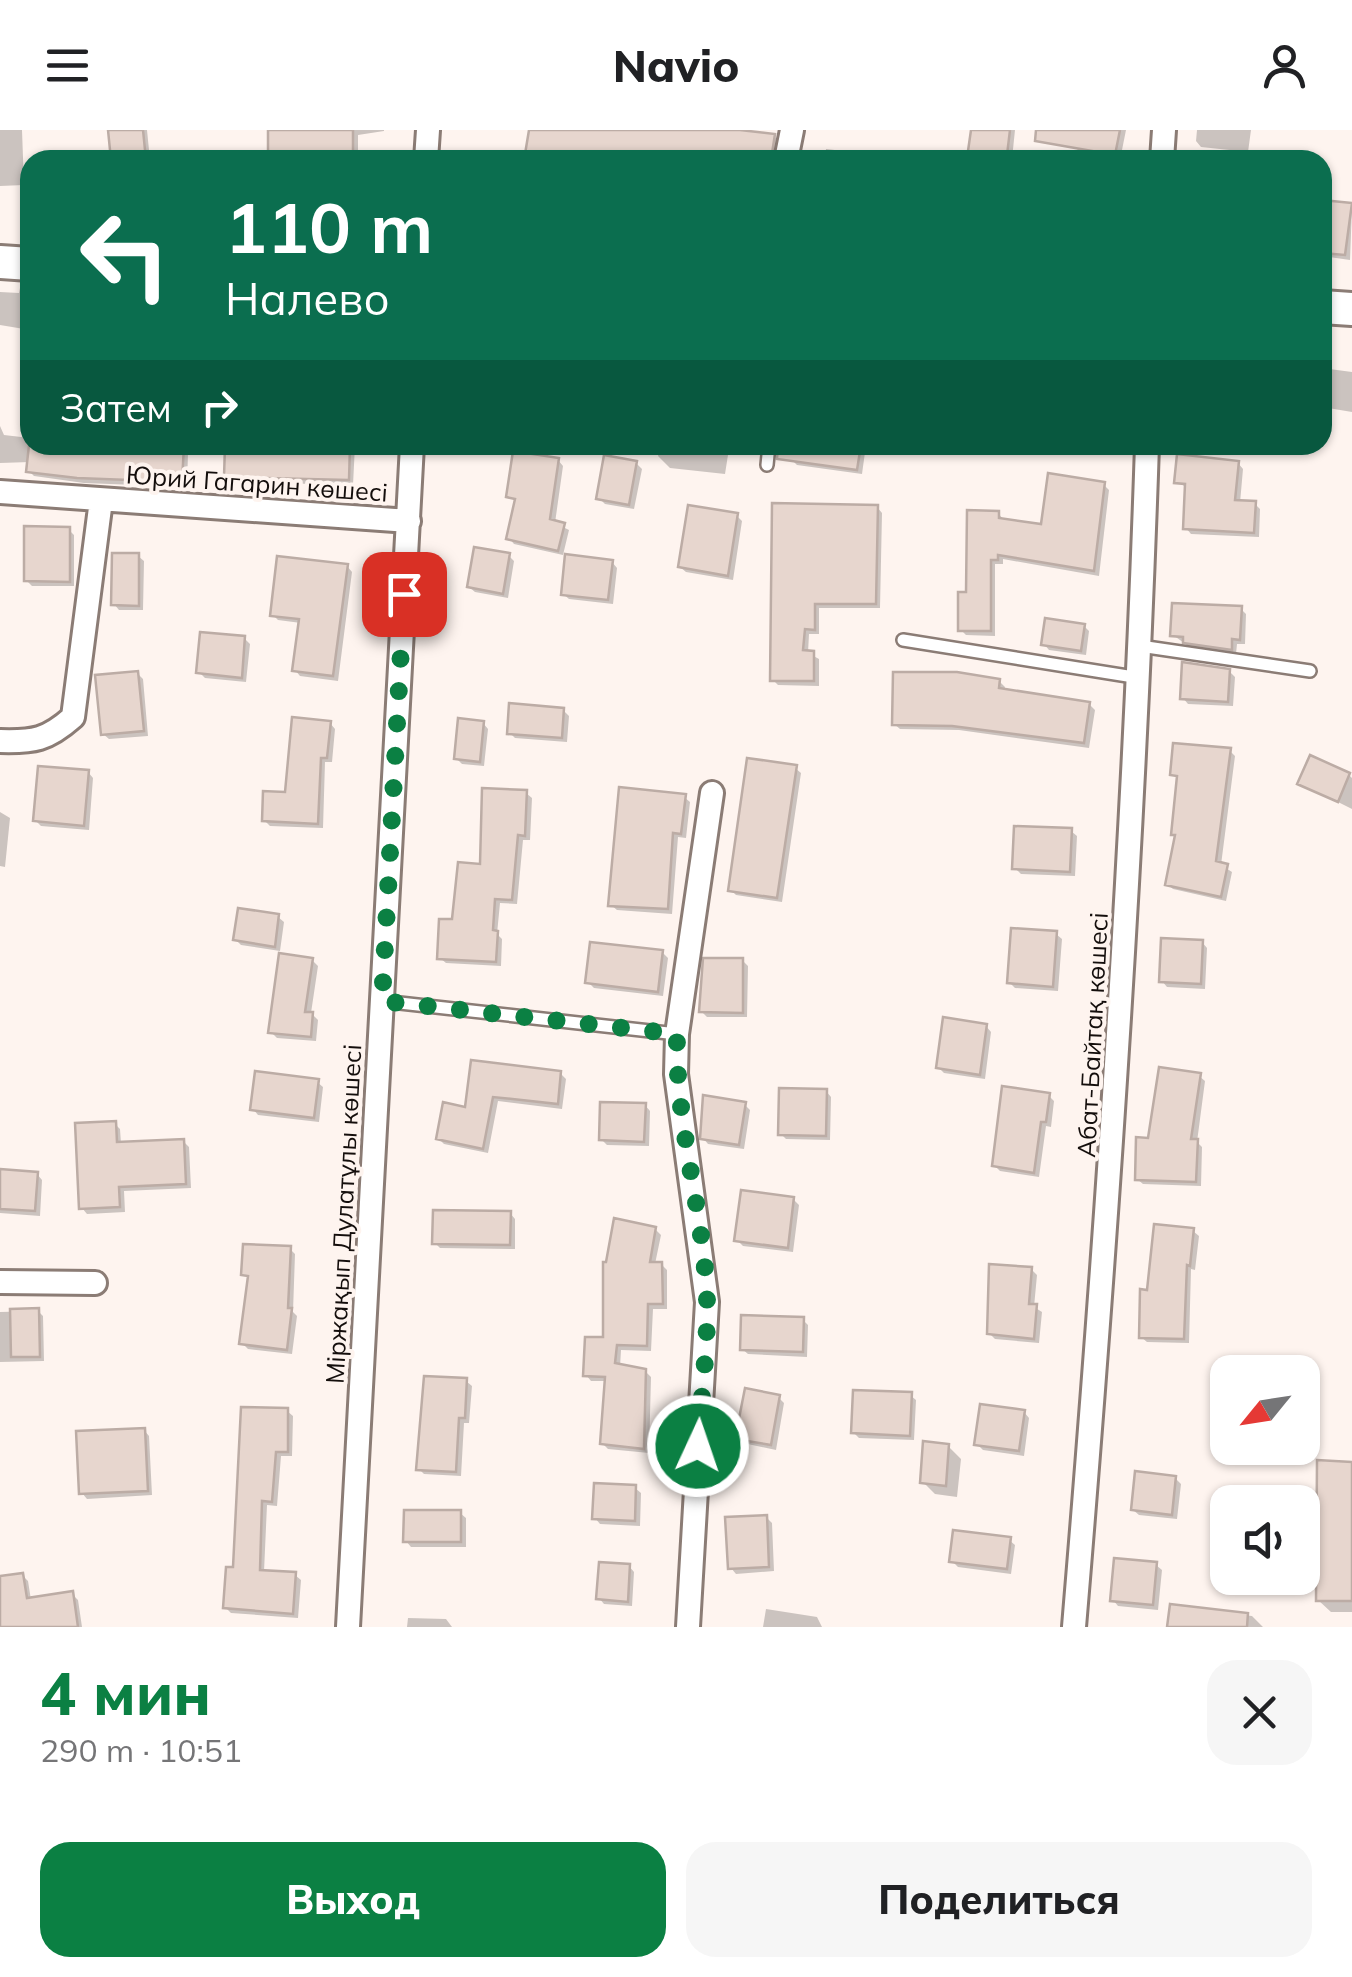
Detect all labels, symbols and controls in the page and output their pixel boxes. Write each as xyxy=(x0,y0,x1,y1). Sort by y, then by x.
text: Navio xyxy=(613,37,739,93)
icon: menu xyxy=(40,38,95,93)
icon: person xyxy=(1257,38,1312,93)
text: 110 m xyxy=(225,183,433,271)
icon: left xyxy=(60,190,190,320)
text: Налево xyxy=(225,270,390,326)
icon: right xyxy=(192,380,247,435)
text: Затем xyxy=(60,384,172,432)
street label: Юрий Гагарин көшесі xyxy=(125,458,389,508)
pin xyxy=(362,552,447,637)
icon: arrive xyxy=(377,567,432,622)
street label: Абат-Байтақ көшесі xyxy=(1070,912,1114,1158)
street label: Міржақып Дулатұлы көшесі xyxy=(319,1043,367,1385)
north arrow xyxy=(1210,1355,1320,1465)
map controls xyxy=(1210,1355,1320,1595)
position arrow xyxy=(646,1394,750,1498)
button: sound xyxy=(1210,1485,1320,1595)
text: 4 мин xyxy=(40,1655,211,1730)
button: close xyxy=(1207,1660,1312,1765)
text: 290 m · 10:51 xyxy=(40,1730,242,1770)
button: Выход xyxy=(40,1842,666,1957)
button: Поделиться xyxy=(686,1842,1312,1957)

